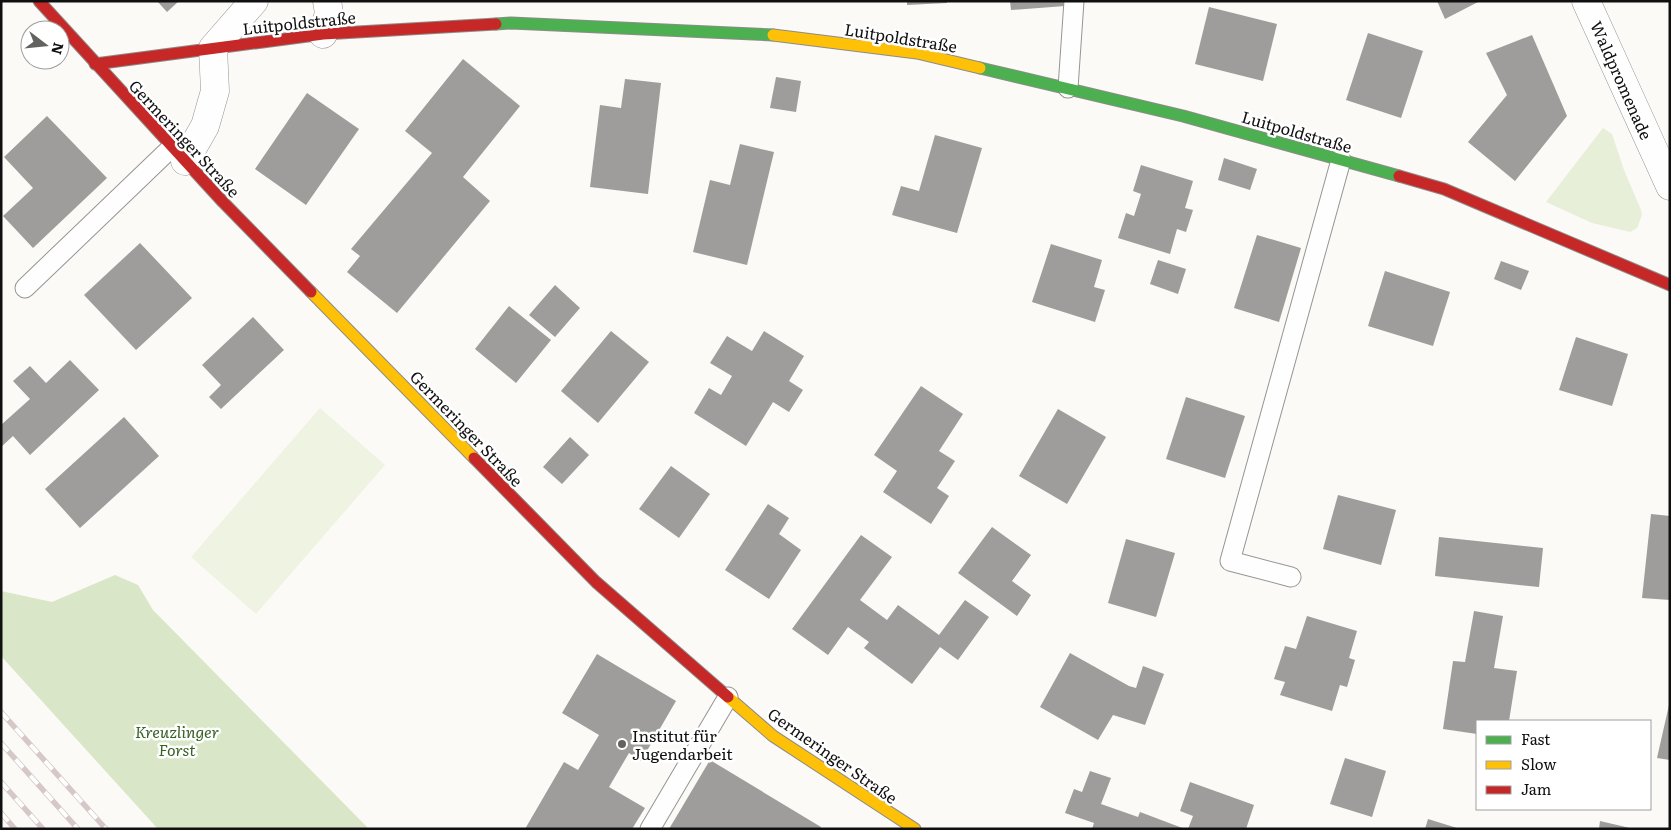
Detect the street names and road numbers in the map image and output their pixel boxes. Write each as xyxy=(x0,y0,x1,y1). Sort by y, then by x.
street label: Luitpoldstraße xyxy=(241,4,357,40)
street label: Luitpoldstraße xyxy=(843,16,959,58)
street label: Waldpromenade xyxy=(1585,17,1659,143)
street label: Germeringer Straße xyxy=(124,74,246,202)
street label: Luitpoldstraße xyxy=(1239,104,1355,158)
street label: Germeringer Straße xyxy=(405,365,529,491)
street label: Germeringer Straße xyxy=(763,701,903,809)

